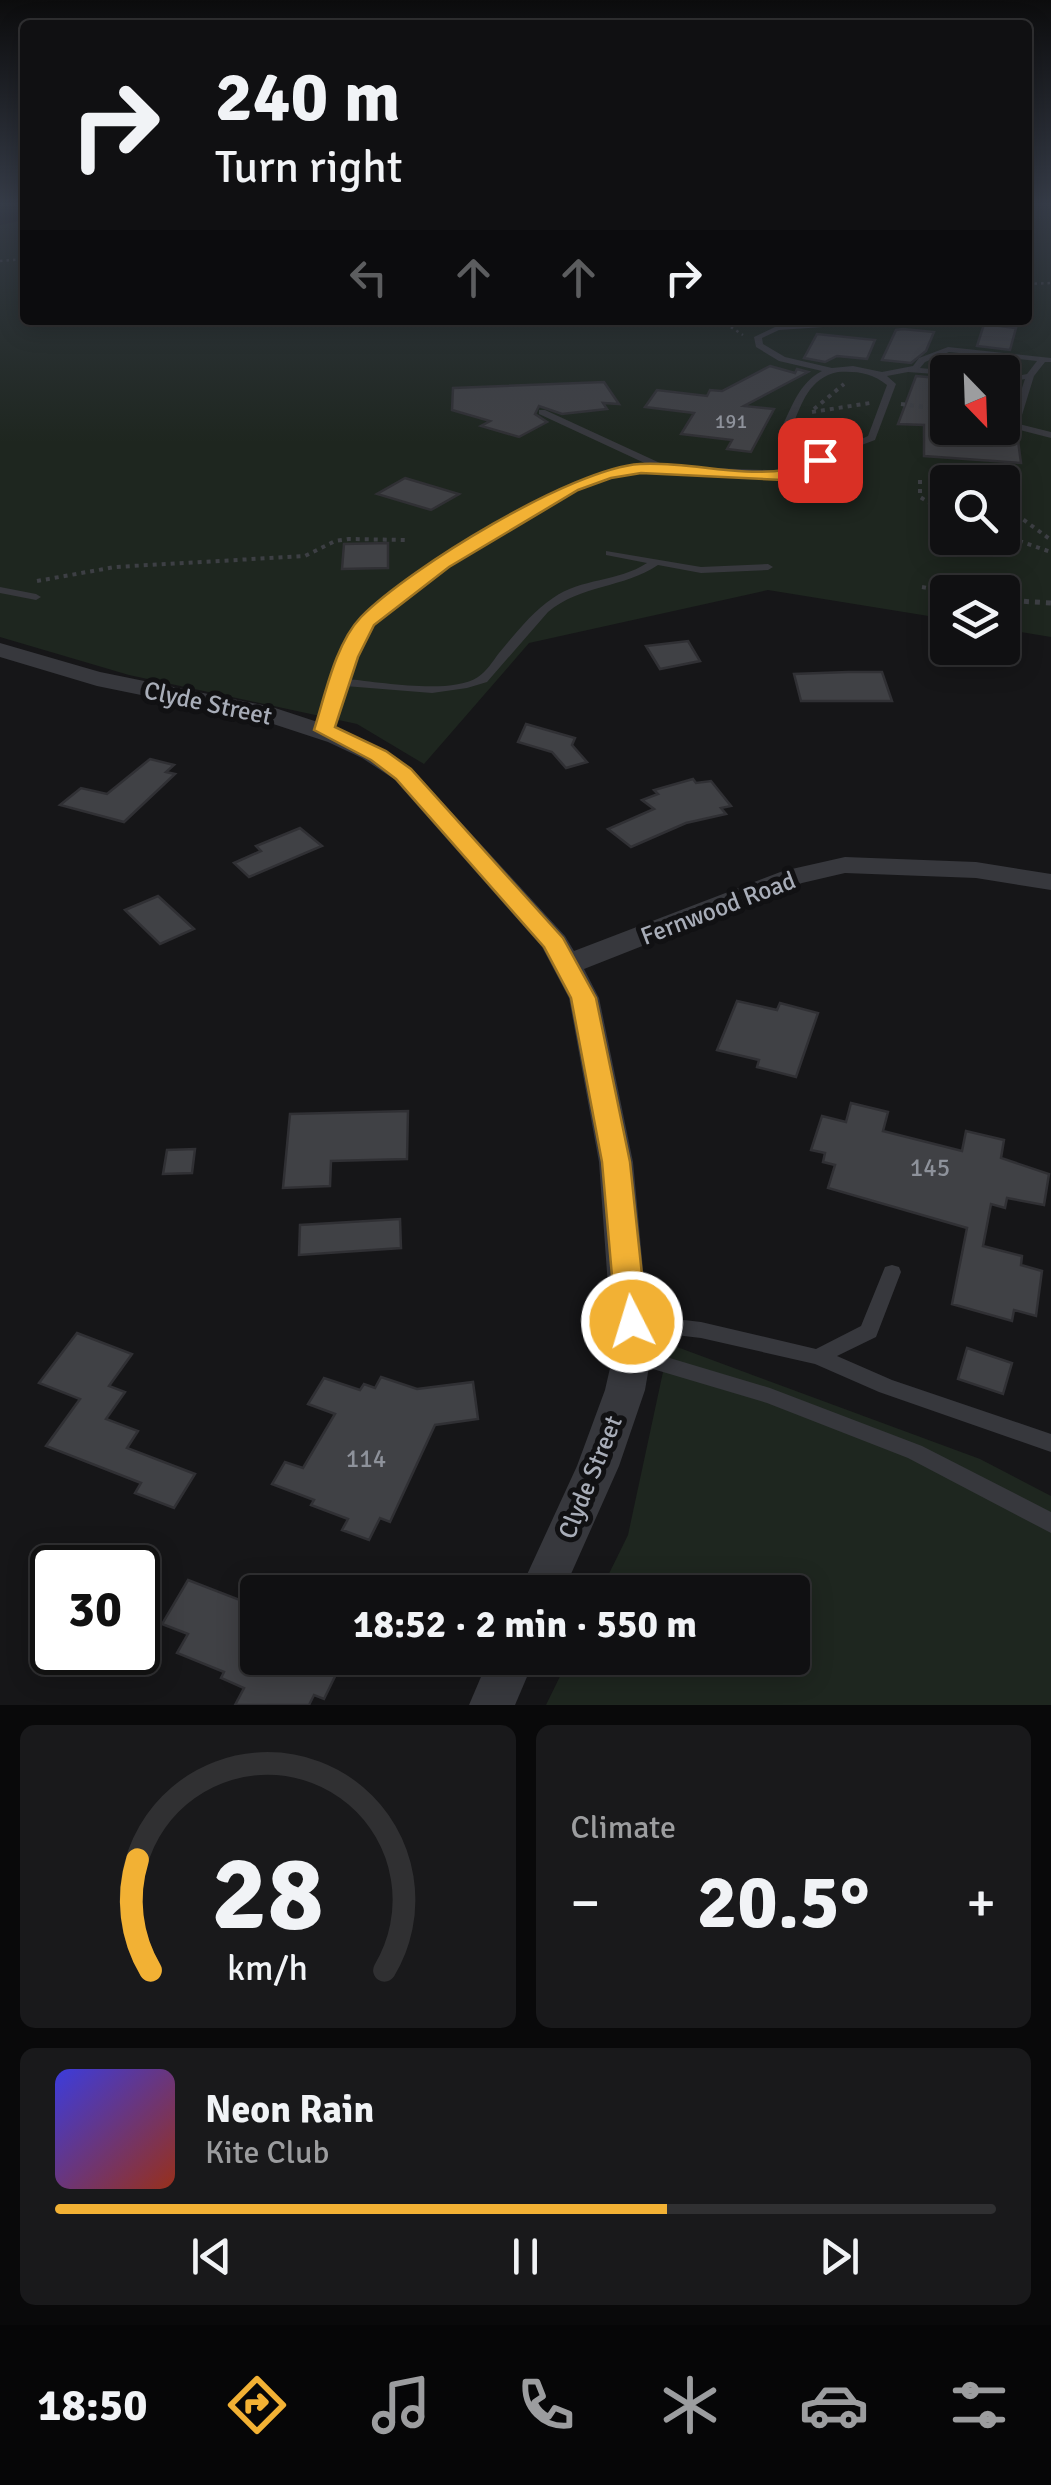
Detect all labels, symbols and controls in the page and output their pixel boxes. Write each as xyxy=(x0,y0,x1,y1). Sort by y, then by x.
text: 240 m xyxy=(215,54,400,140)
icon: right xyxy=(50,60,180,190)
text: Turn right xyxy=(215,140,403,195)
icon: left xyxy=(341,250,396,305)
icon: ahead xyxy=(446,250,501,305)
icon: ahead xyxy=(551,250,606,305)
icon: right xyxy=(656,250,711,305)
north arrow xyxy=(930,355,1020,445)
map controls xyxy=(930,355,1020,665)
house number: 191 xyxy=(715,409,747,434)
pin xyxy=(778,418,863,503)
icon: arrive xyxy=(793,433,848,488)
button: search xyxy=(930,465,1020,555)
button: layers xyxy=(930,575,1020,665)
street label: Clyde Street xyxy=(141,674,275,732)
street label: Fernwood Road xyxy=(636,864,800,952)
house number: 145 xyxy=(910,1152,950,1183)
position arrow xyxy=(580,1270,684,1374)
street label: Clyde Street xyxy=(551,1411,629,1543)
house number: 114 xyxy=(346,1443,386,1474)
speed limit sign: 30 xyxy=(30,1545,160,1675)
text: 18:52 · 2 min · 550 m xyxy=(353,1601,697,1648)
text: Climate xyxy=(571,1808,676,1847)
text: 28 xyxy=(212,1830,324,1958)
text: 20.5° xyxy=(697,1856,870,1949)
text: − xyxy=(571,1869,600,1937)
text: + xyxy=(966,1869,996,1937)
text: km/h xyxy=(227,1946,308,1990)
text: Neon Rain xyxy=(205,2086,374,2133)
text: Kite Club xyxy=(205,2133,329,2172)
icon: previous xyxy=(184,2229,239,2284)
icon: pause xyxy=(498,2229,553,2284)
icon: next xyxy=(812,2229,867,2284)
icon: directions xyxy=(222,2370,292,2440)
icon: music xyxy=(366,2370,436,2440)
icon: phone xyxy=(511,2370,581,2440)
icon: climate xyxy=(655,2370,725,2440)
icon: car xyxy=(799,2370,869,2440)
icon: filters xyxy=(944,2370,1014,2440)
text: 18:50 xyxy=(37,2378,148,2433)

